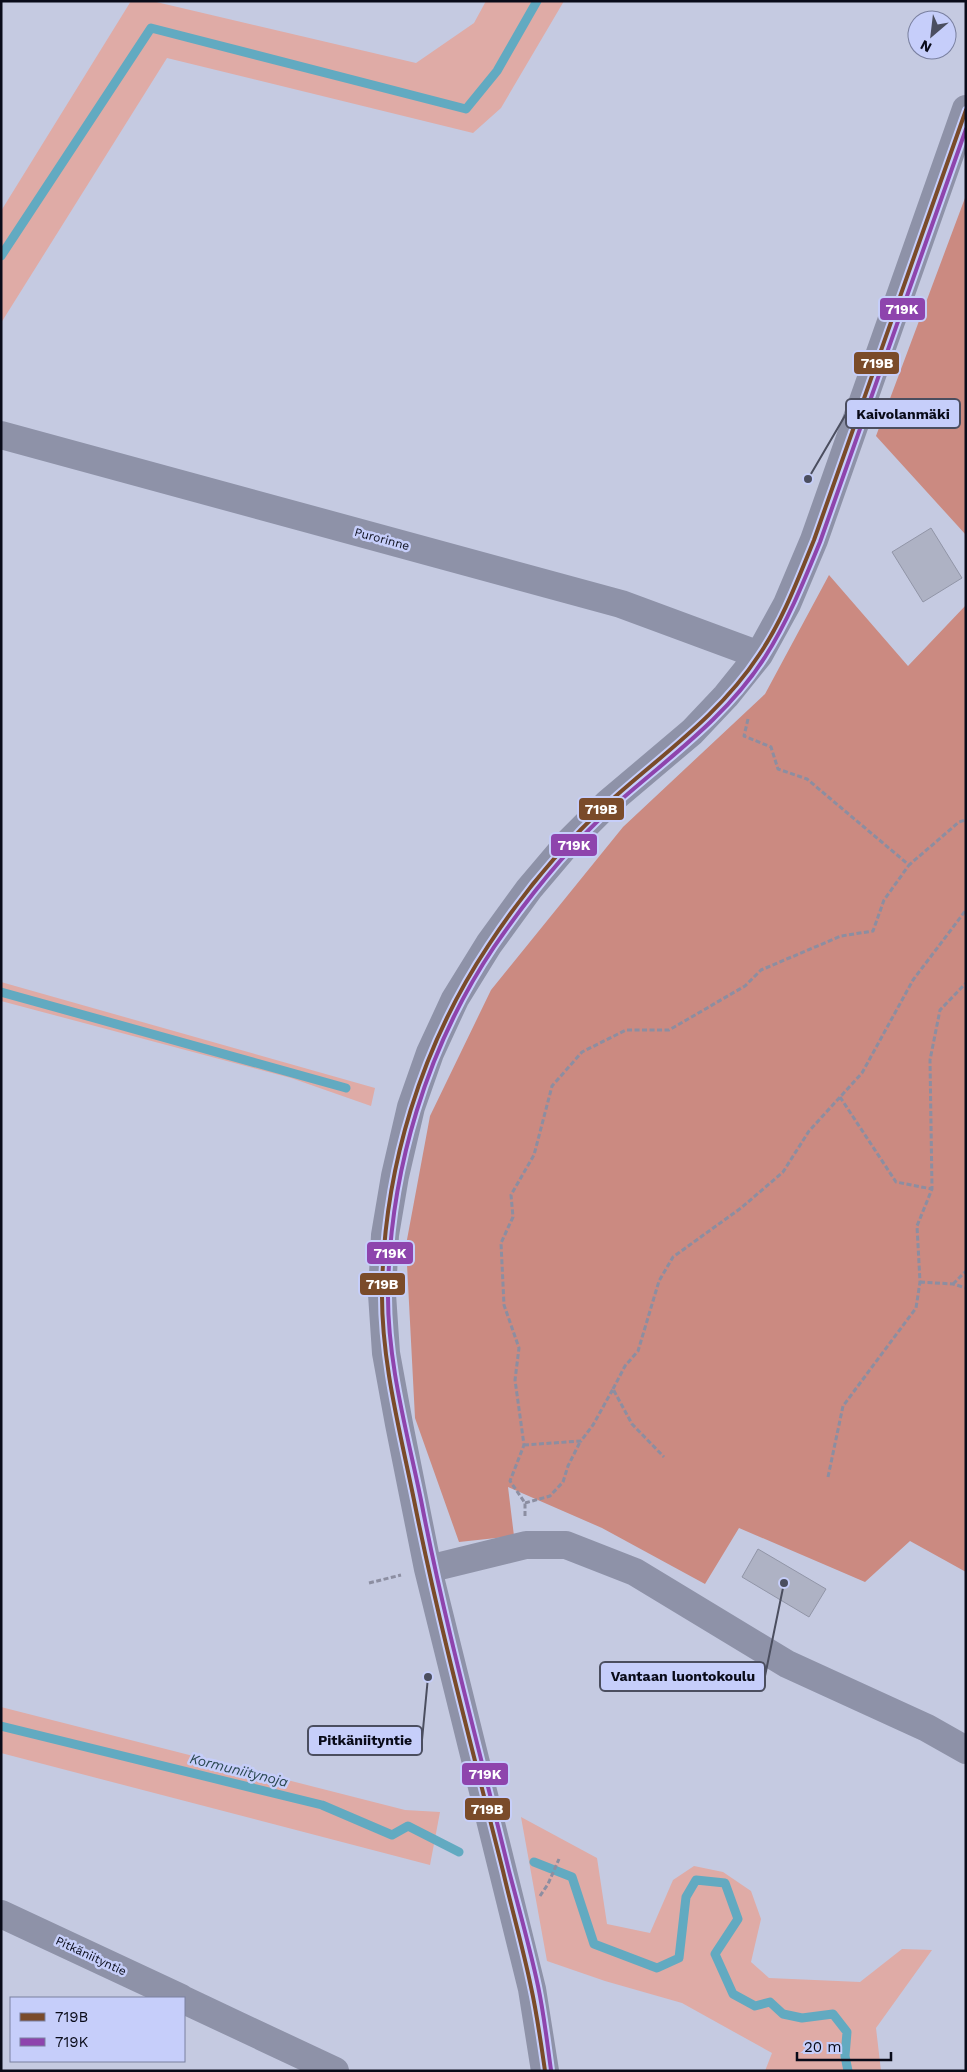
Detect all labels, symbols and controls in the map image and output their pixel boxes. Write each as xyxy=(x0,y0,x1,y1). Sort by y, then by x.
north arrow xyxy=(907,10,957,60)
text: N xyxy=(918,37,934,56)
line badge: 719K xyxy=(879,297,926,321)
text: 719K xyxy=(886,301,919,317)
line badge: 719B xyxy=(853,351,900,375)
text: 719B xyxy=(861,355,894,371)
callout: Kaivolanmäki xyxy=(846,399,960,428)
text: Kaivolanmäki xyxy=(856,406,950,422)
street label: Purorinne xyxy=(353,525,411,553)
line badge: 719B xyxy=(578,797,625,821)
text: 719B xyxy=(585,801,618,817)
line badge: 719K xyxy=(550,833,598,857)
text: 719K xyxy=(558,837,591,853)
line badge: 719K xyxy=(366,1241,414,1265)
text: 719K xyxy=(374,1245,407,1261)
line badge: 719B xyxy=(359,1272,406,1296)
text: 719B xyxy=(366,1276,399,1292)
callout: Vantaan luontokoulu xyxy=(600,1662,765,1691)
text: Vantaan luontokoulu xyxy=(611,1668,755,1684)
callout: Pitkäniityntie xyxy=(308,1726,422,1755)
text: Pitkäniityntie xyxy=(318,1732,412,1748)
water label: Kormuniitynoja xyxy=(188,1750,290,1790)
line badge: 719K xyxy=(461,1762,509,1786)
text: 719K xyxy=(469,1766,502,1782)
line badge: 719B xyxy=(464,1797,511,1821)
text: 719B xyxy=(471,1801,504,1817)
street label: Pitkäniityntie xyxy=(53,1933,129,1979)
legend xyxy=(10,1997,185,2062)
text: 719B xyxy=(55,2008,88,2026)
scale bar xyxy=(797,2030,891,2062)
text: 719K xyxy=(55,2033,89,2051)
text: 20 m xyxy=(804,2038,842,2056)

